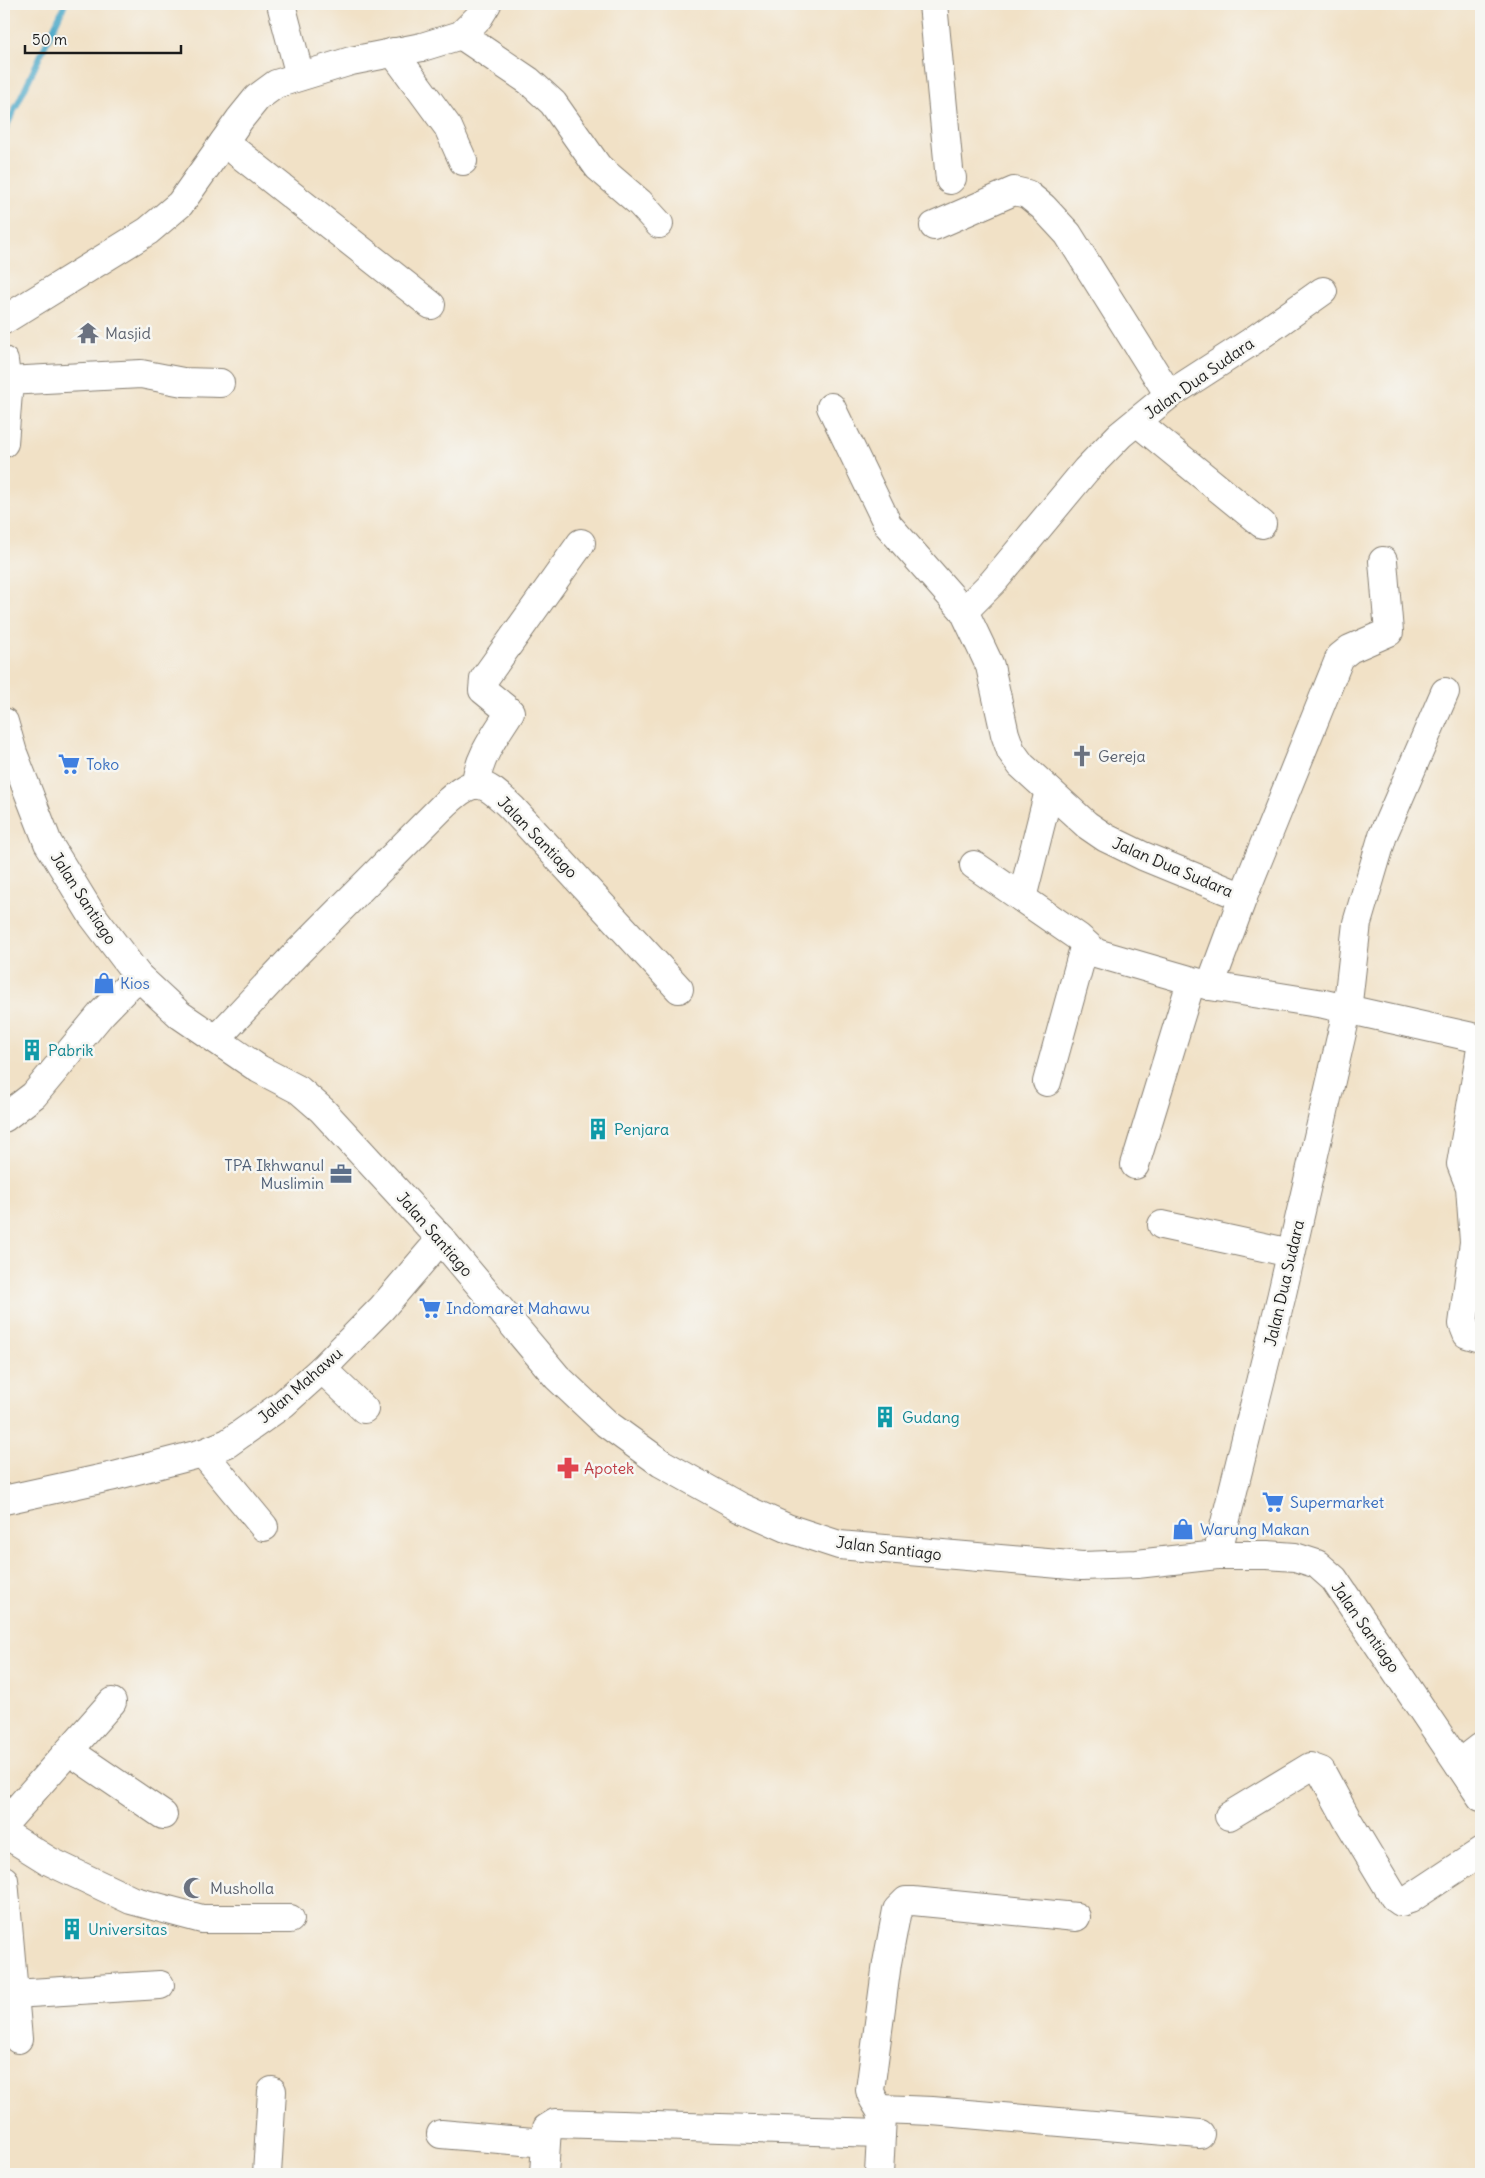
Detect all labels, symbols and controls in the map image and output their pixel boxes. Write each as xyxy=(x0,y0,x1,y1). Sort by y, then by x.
scale bar xyxy=(25,22,181,54)
text: 50 m xyxy=(32,30,67,49)
temple icon: Masjid xyxy=(75,320,101,346)
place label: Masjid xyxy=(105,323,151,343)
street label: Jalan Dua Sudara xyxy=(1141,333,1257,423)
church icon: Gereja xyxy=(1069,743,1095,769)
place label: Gereja xyxy=(1098,746,1146,766)
supermarket icon: Toko xyxy=(56,751,82,777)
place label: Toko xyxy=(86,754,119,774)
street label: Jalan Santiago xyxy=(494,792,582,882)
street label: Jalan Dua Sudara xyxy=(1110,833,1236,901)
street label: Jalan Santiago xyxy=(47,848,121,948)
shop icon: Kios xyxy=(91,970,117,996)
place label: Kios xyxy=(120,973,150,993)
building icon: Pabrik xyxy=(19,1037,45,1063)
place label: Pabrik xyxy=(48,1040,93,1060)
building icon: Penjara xyxy=(585,1116,611,1142)
place label: Penjara xyxy=(614,1119,669,1139)
place label: TPA Ikhwanul Muslimin xyxy=(224,1155,324,1193)
office icon: TPA Ikhwanul Muslimin xyxy=(328,1161,354,1187)
street label: Jalan Santiago xyxy=(393,1187,477,1281)
street label: Jalan Dua Sudara xyxy=(1260,1218,1308,1348)
supermarket icon: Indomaret Mahawu xyxy=(417,1295,443,1321)
place label: Indomaret Mahawu xyxy=(446,1298,590,1318)
street label: Jalan Mahawu xyxy=(254,1343,346,1427)
building icon: Gudang xyxy=(872,1404,898,1430)
place label: Gudang xyxy=(902,1407,960,1427)
pharmacy icon: Apotek xyxy=(555,1455,581,1481)
place label: Apotek xyxy=(584,1458,634,1478)
supermarket icon: Supermarket xyxy=(1260,1489,1286,1515)
place label: Supermarket xyxy=(1290,1492,1385,1512)
shop icon: Warung Makan xyxy=(1170,1516,1196,1542)
place label: Warung Makan xyxy=(1200,1519,1309,1539)
street label: Jalan Santiago xyxy=(835,1532,943,1564)
street label: Jalan Santiago xyxy=(1327,1578,1405,1676)
mosque icon: Musholla xyxy=(181,1875,207,1901)
place label: Musholla xyxy=(210,1878,274,1898)
building icon: Universitas xyxy=(59,1916,85,1942)
place label: Universitas xyxy=(88,1919,167,1939)

